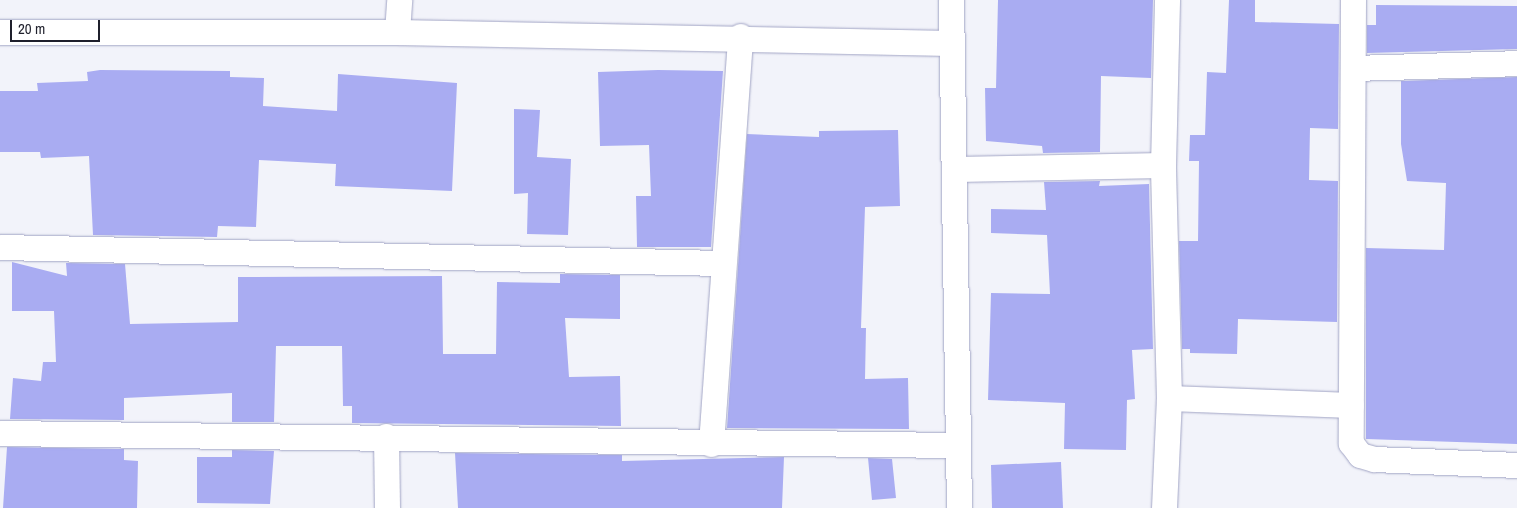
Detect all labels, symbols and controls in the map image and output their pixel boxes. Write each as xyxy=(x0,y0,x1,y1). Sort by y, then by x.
scale bar xyxy=(12,10,102,42)
text: 20 m xyxy=(18,18,45,39)

